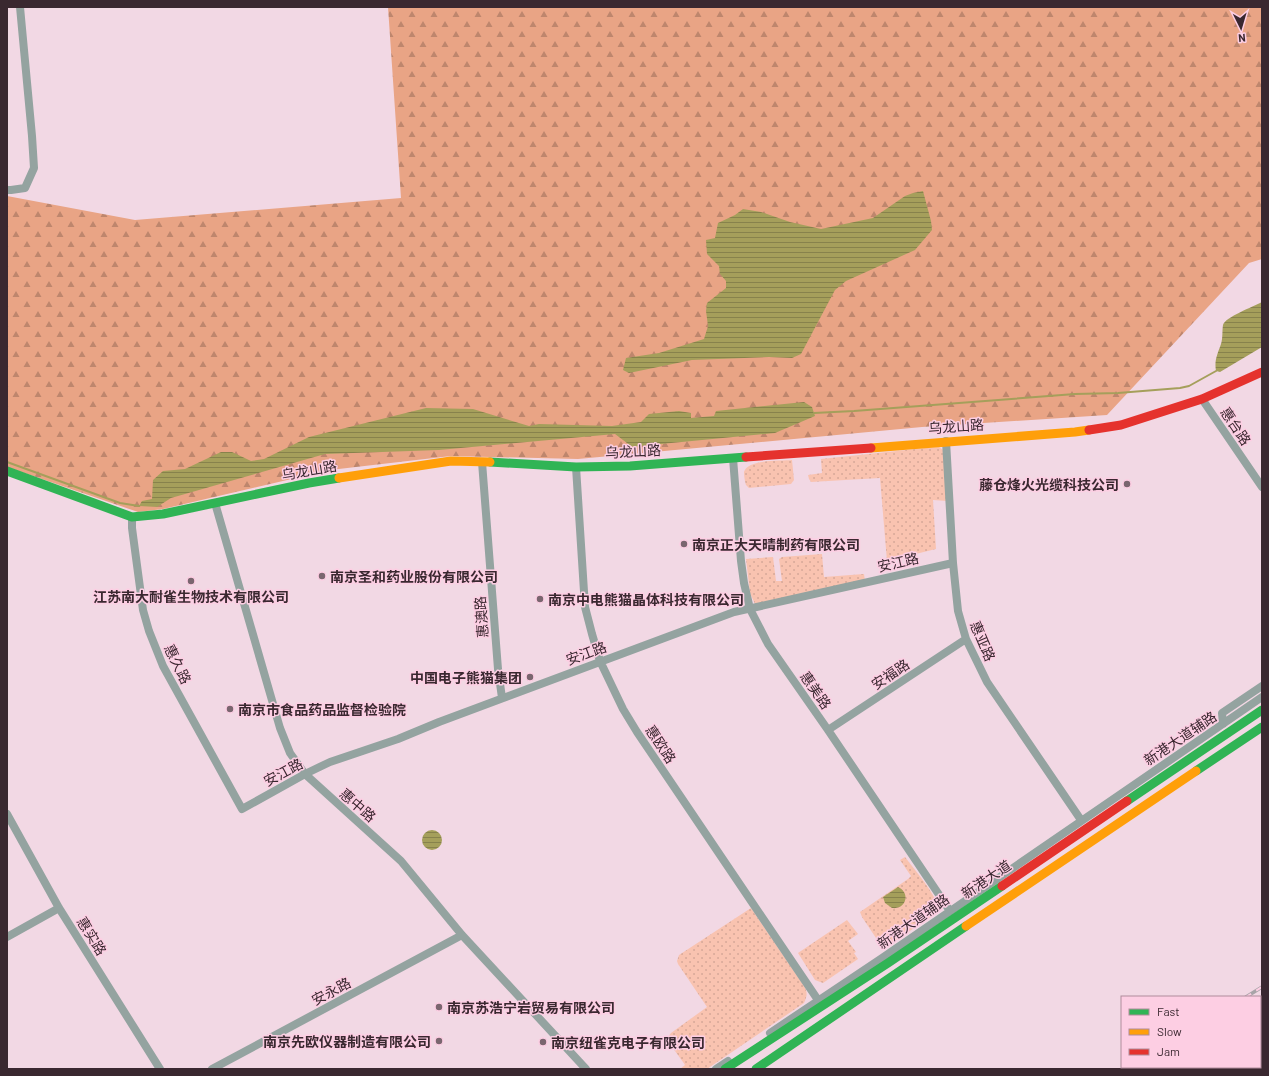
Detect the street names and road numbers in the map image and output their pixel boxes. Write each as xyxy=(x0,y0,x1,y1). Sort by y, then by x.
street label: 惠台路 xyxy=(1217,404,1255,448)
street label: 乌龙山路 xyxy=(927,416,985,436)
street label: 乌龙山路 xyxy=(605,441,661,461)
street label: 乌龙山路 xyxy=(280,457,338,483)
street label: 安江路 xyxy=(876,549,920,575)
street label: 惠澳路 xyxy=(471,595,491,639)
street label: 惠亚路 xyxy=(967,618,999,664)
street label: 安江路 xyxy=(563,638,609,668)
street label: 惠久路 xyxy=(161,641,195,687)
street label: 安福路 xyxy=(868,655,912,693)
street label: 惠美路 xyxy=(797,668,835,712)
street label: 新港大道辅路 xyxy=(1140,707,1220,769)
street label: 惠欧路 xyxy=(642,722,680,766)
street label: 安江路 xyxy=(260,755,306,789)
street label: 惠中路 xyxy=(337,785,379,825)
street label: 新港大道 xyxy=(958,856,1014,902)
street label: 新港大道辅路 xyxy=(874,890,952,952)
street label: 惠实路 xyxy=(74,914,110,958)
street label: 安永路 xyxy=(308,974,354,1008)

